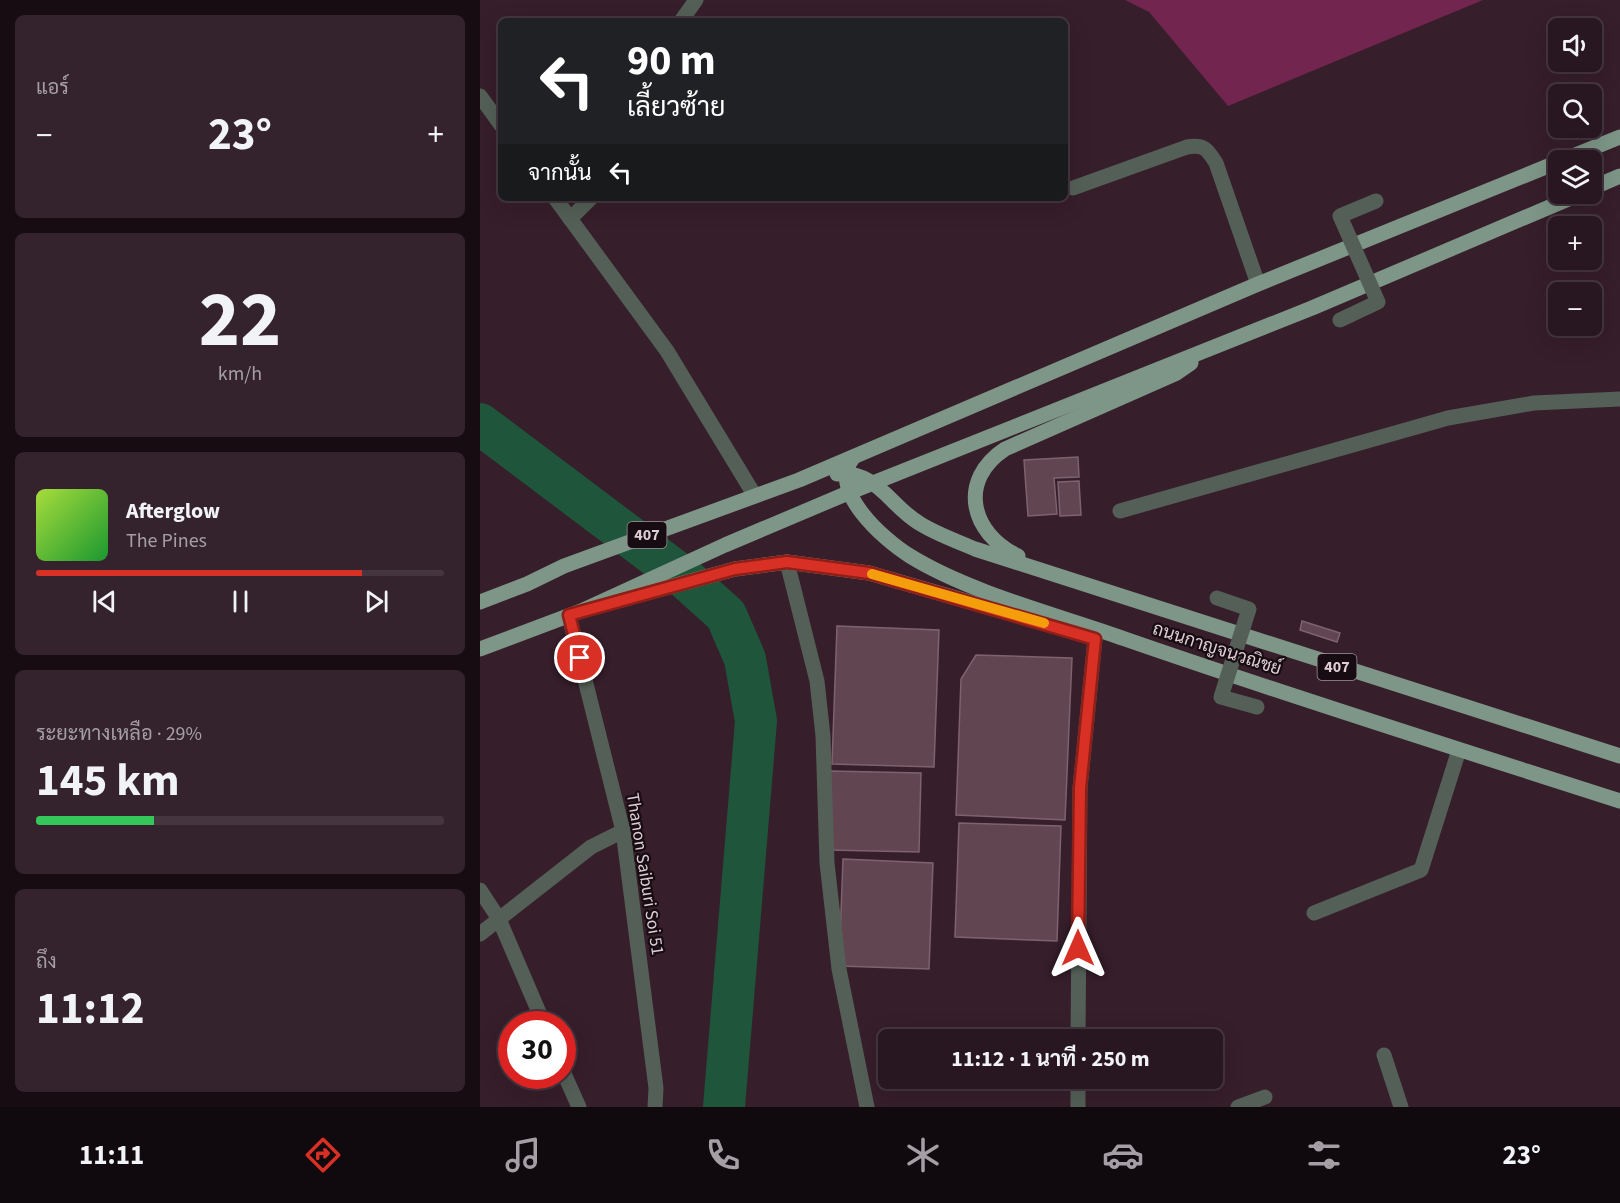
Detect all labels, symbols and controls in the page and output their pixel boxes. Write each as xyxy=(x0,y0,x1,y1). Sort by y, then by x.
map controls xyxy=(1548,18,1602,336)
button: sound xyxy=(1548,18,1602,72)
text: 90 m xyxy=(627,31,716,91)
icon: left xyxy=(528,42,606,120)
text: แอร์ xyxy=(36,74,69,102)
button: search xyxy=(1548,84,1602,138)
text: เลี้ยวซ้าย xyxy=(627,88,725,127)
text: 23° xyxy=(208,103,272,167)
text: − xyxy=(36,112,52,159)
text: + xyxy=(428,112,444,159)
button: layers xyxy=(1548,150,1602,204)
icon: left xyxy=(604,156,637,189)
text: จากนั้น xyxy=(528,157,592,189)
button: + xyxy=(1548,216,1602,270)
text: 22 xyxy=(199,265,281,376)
button: − xyxy=(1548,282,1602,336)
text: km/h xyxy=(218,360,262,388)
text: Afterglow xyxy=(126,495,220,527)
road number: 407 xyxy=(628,522,666,548)
text: The Pines xyxy=(126,527,207,555)
icon: previous xyxy=(88,585,121,618)
icon: pause xyxy=(224,585,257,618)
icon: next xyxy=(360,585,393,618)
street label: ถนนกาญจนวณิชย์ xyxy=(1149,615,1285,682)
pin xyxy=(554,632,605,683)
icon: arrive xyxy=(563,641,596,674)
road number: 407 xyxy=(1318,654,1356,680)
text: ระยะทางเหลือ · 29% xyxy=(36,720,202,748)
text: 145 km xyxy=(36,749,180,813)
street label: Thanon Saiburi Soi 51 xyxy=(620,791,670,957)
position arrow xyxy=(1046,916,1110,980)
text: ถึง xyxy=(36,948,57,976)
text: 11:12 xyxy=(36,977,145,1041)
speed limit sign: 30 xyxy=(498,1011,576,1089)
text: 11:12 · 1 นาที · 250 m xyxy=(951,1043,1150,1075)
icon: directions xyxy=(302,1134,344,1176)
icon: music xyxy=(502,1134,544,1176)
icon: phone xyxy=(702,1134,744,1176)
icon: climate xyxy=(902,1134,944,1176)
icon: car xyxy=(1102,1134,1144,1176)
icon: filters xyxy=(1303,1134,1345,1176)
text: 11:11 xyxy=(79,1136,144,1175)
text: 23° xyxy=(1503,1136,1541,1175)

